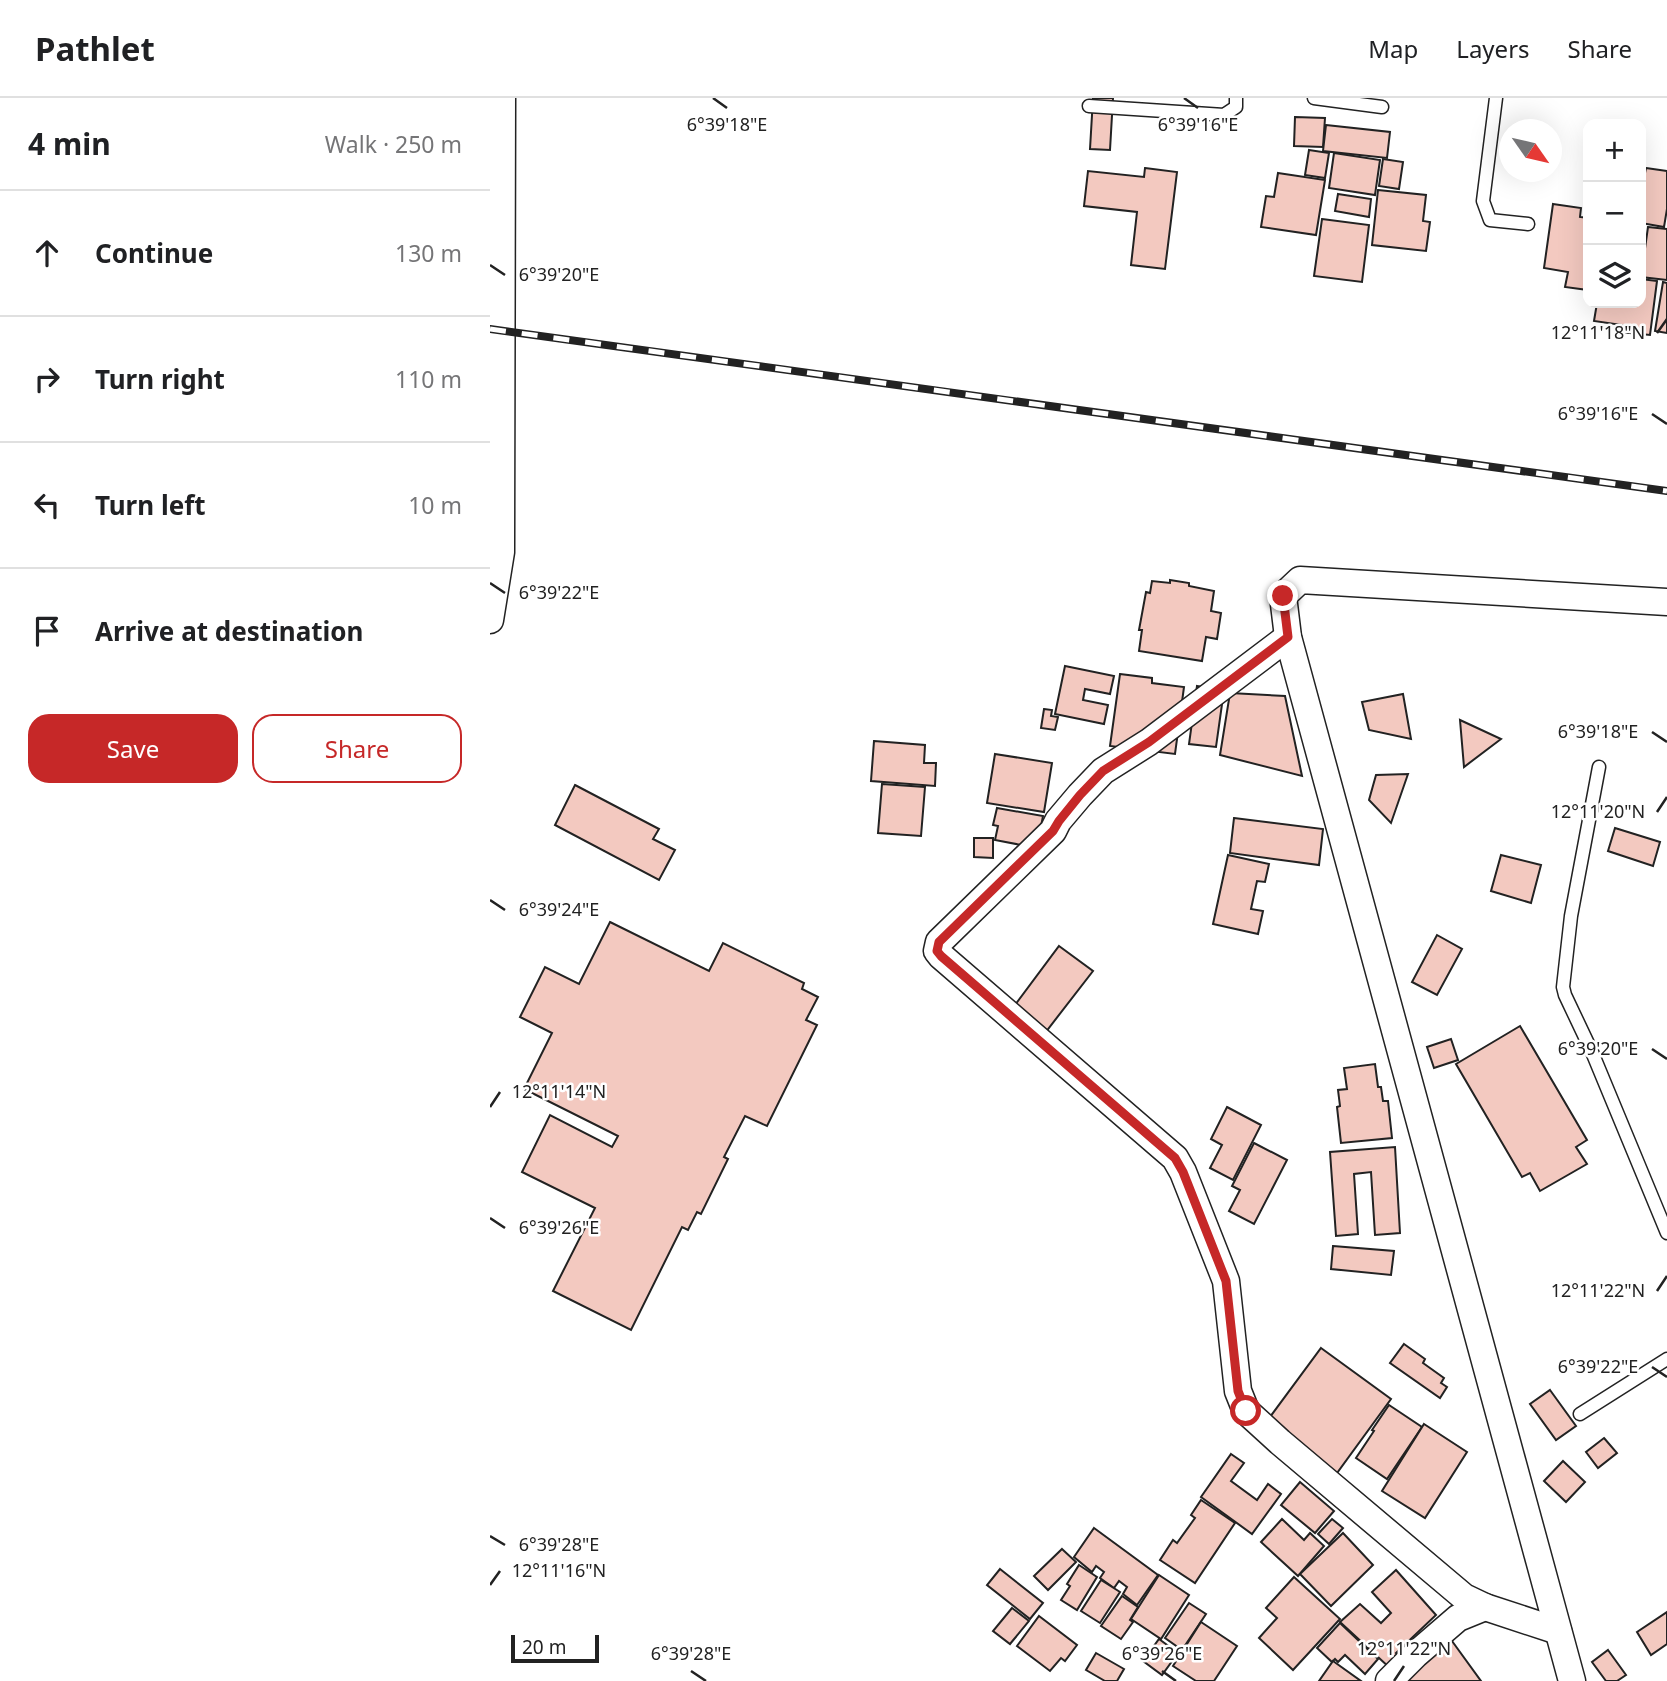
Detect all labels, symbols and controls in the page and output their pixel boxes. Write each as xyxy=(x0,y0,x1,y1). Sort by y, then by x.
text: Pathlet xyxy=(35,26,155,71)
text: Map xyxy=(1368,32,1418,65)
text: Layers xyxy=(1456,32,1530,65)
text: Share xyxy=(1568,32,1632,65)
text: 6°39'18"E xyxy=(687,112,767,136)
text: 6°39'16"E xyxy=(1158,112,1238,136)
north arrow xyxy=(1499,119,1562,182)
map controls xyxy=(1583,119,1646,308)
button: + xyxy=(1583,119,1646,182)
text: 4 min xyxy=(28,123,111,164)
text: Walk · 250 m xyxy=(325,128,462,160)
button: − xyxy=(1583,182,1646,245)
icon: ahead xyxy=(28,234,66,272)
text: Continue xyxy=(95,235,213,271)
text: 130 m xyxy=(395,237,462,269)
button: layers xyxy=(1583,245,1646,308)
text: 6°39'20"E xyxy=(519,262,599,286)
text: 12°11'18"N xyxy=(1551,320,1645,344)
icon: right xyxy=(28,360,66,398)
text: Turn right xyxy=(95,361,225,397)
text: 110 m xyxy=(395,363,462,395)
text: 6°39'16"E xyxy=(1558,401,1638,425)
icon: left xyxy=(28,486,66,524)
text: Turn left xyxy=(95,487,206,523)
text: 10 m xyxy=(408,489,462,521)
text: 6°39'22"E xyxy=(519,580,599,604)
route end xyxy=(1267,580,1298,611)
icon: arrive xyxy=(28,612,66,650)
text: Arrive at destination xyxy=(95,613,364,649)
button: Save xyxy=(28,714,238,783)
button: Share xyxy=(252,714,462,783)
text: 6°39'18"E xyxy=(1558,719,1638,743)
text: 12°11'20"N xyxy=(1551,799,1645,823)
text: 6°39'24"E xyxy=(519,897,599,921)
text: 6°39'20"E xyxy=(1558,1036,1638,1060)
text: 12°11'14"N xyxy=(512,1079,606,1103)
text: 6°39'26"E xyxy=(519,1215,599,1239)
text: 12°11'22"N xyxy=(1551,1278,1645,1302)
text: 6°39'22"E xyxy=(1558,1354,1638,1378)
route start xyxy=(1230,1395,1261,1426)
text: 6°39'28"E xyxy=(519,1532,599,1556)
text: 12°11'16"N xyxy=(512,1558,606,1582)
scale bar xyxy=(511,1632,598,1664)
text: 20 m xyxy=(522,1634,566,1660)
text: 12°11'22"N xyxy=(1357,1636,1451,1660)
text: 6°39'28"E xyxy=(651,1641,731,1665)
text: 6°39'26"E xyxy=(1122,1641,1202,1665)

